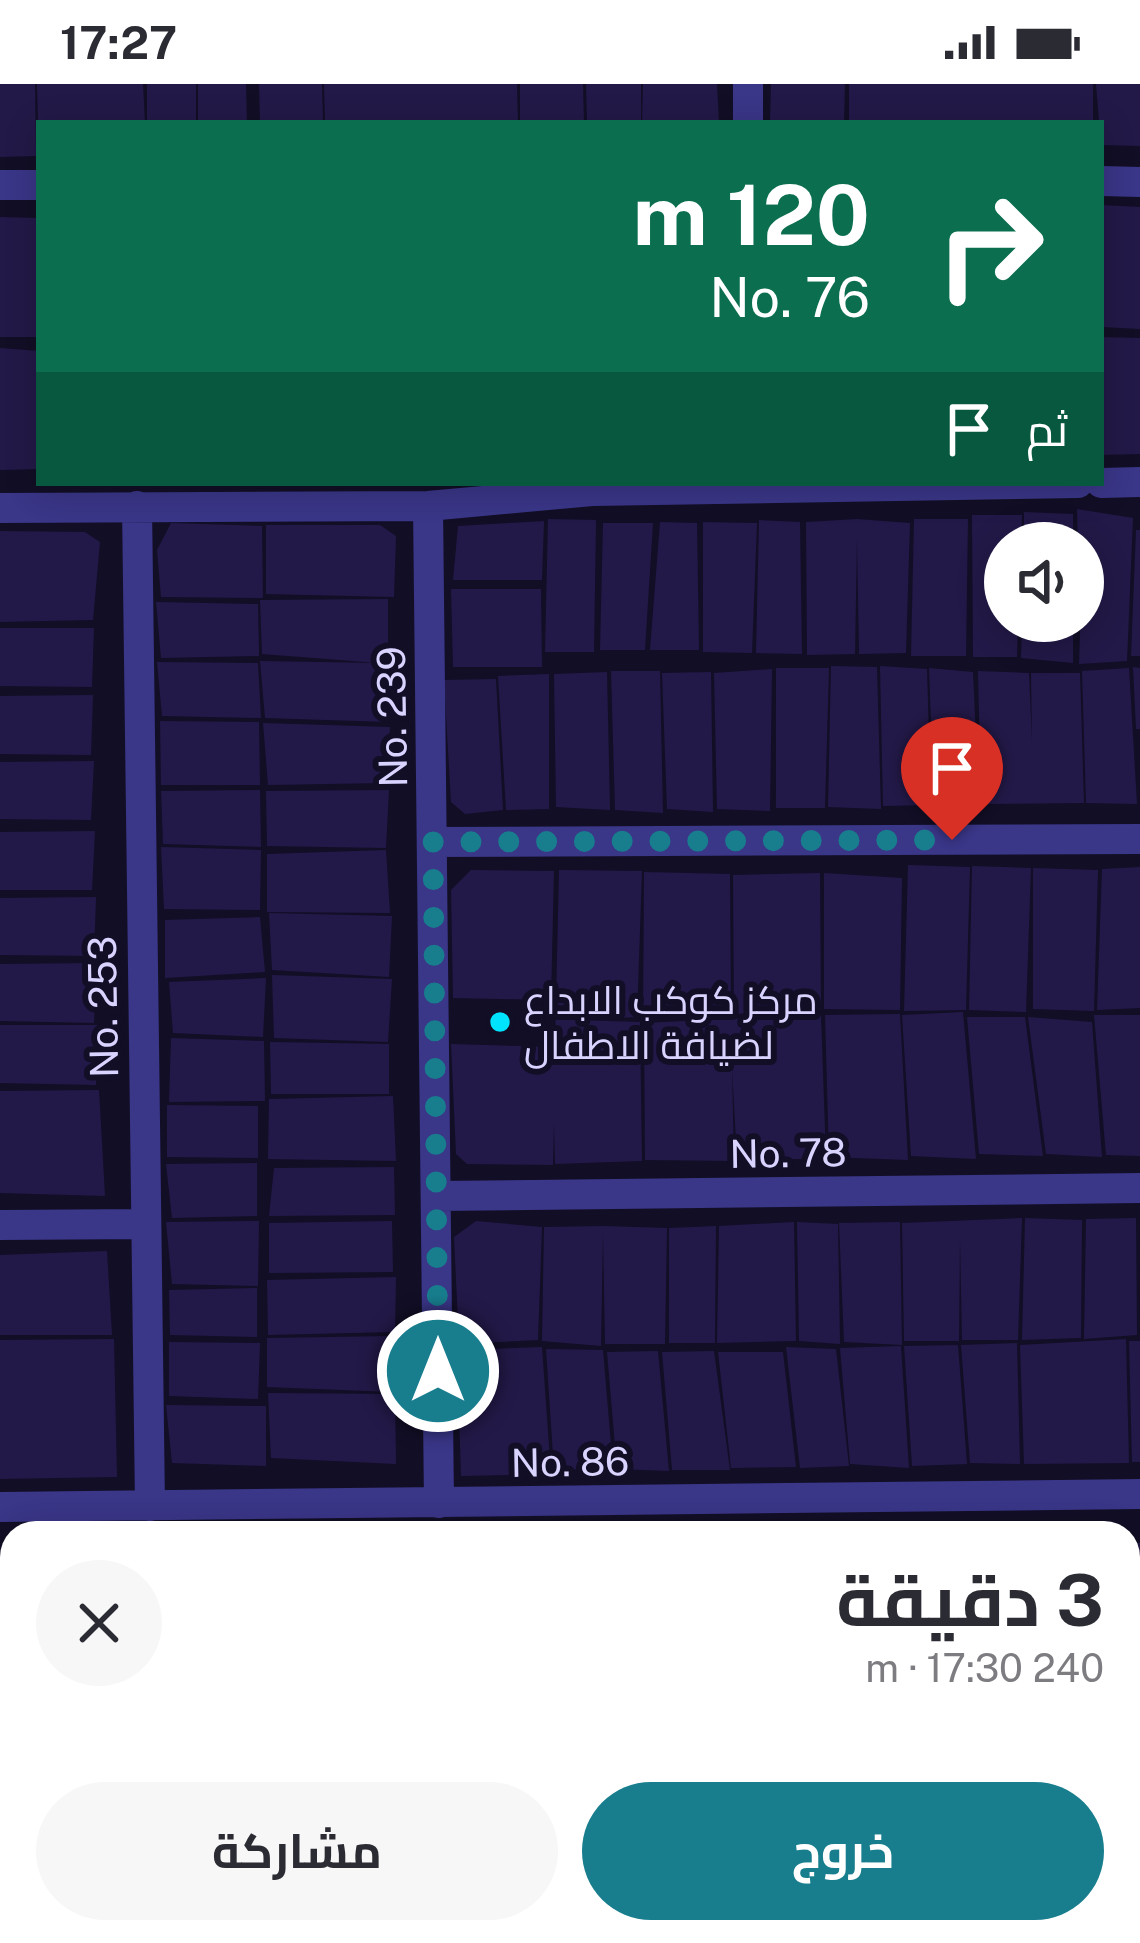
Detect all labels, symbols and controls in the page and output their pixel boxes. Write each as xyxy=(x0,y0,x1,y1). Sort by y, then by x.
text: 17:27 xyxy=(60,16,177,69)
text: 120 m xyxy=(632,165,870,264)
icon: right xyxy=(912,168,1068,324)
text: No. 76 xyxy=(709,266,870,329)
icon: arrive xyxy=(936,396,1002,462)
text: ثم xyxy=(1026,403,1068,456)
map controls xyxy=(984,522,1104,642)
button: sound xyxy=(984,522,1104,642)
street label: No. 239 xyxy=(368,646,416,788)
pin xyxy=(901,717,1003,840)
icon: arrive xyxy=(919,735,985,801)
street label: No. 253 xyxy=(79,936,127,1078)
place label: مركز كوكب الابداع لضيافة الاطفال xyxy=(524,977,818,1069)
marker: مركز كوكب الابداع لضيافة الاطفال xyxy=(487,1009,513,1035)
street label: No. 78 xyxy=(729,1129,847,1177)
position arrow xyxy=(375,1308,501,1434)
street label: No. 86 xyxy=(510,1438,630,1486)
text: 3 دقيقة xyxy=(836,1558,1104,1642)
button: close xyxy=(36,1560,162,1686)
text: 240 m · 17:30 xyxy=(865,1645,1104,1691)
button: مشاركة xyxy=(36,1782,558,1920)
button: خروج xyxy=(582,1782,1104,1920)

